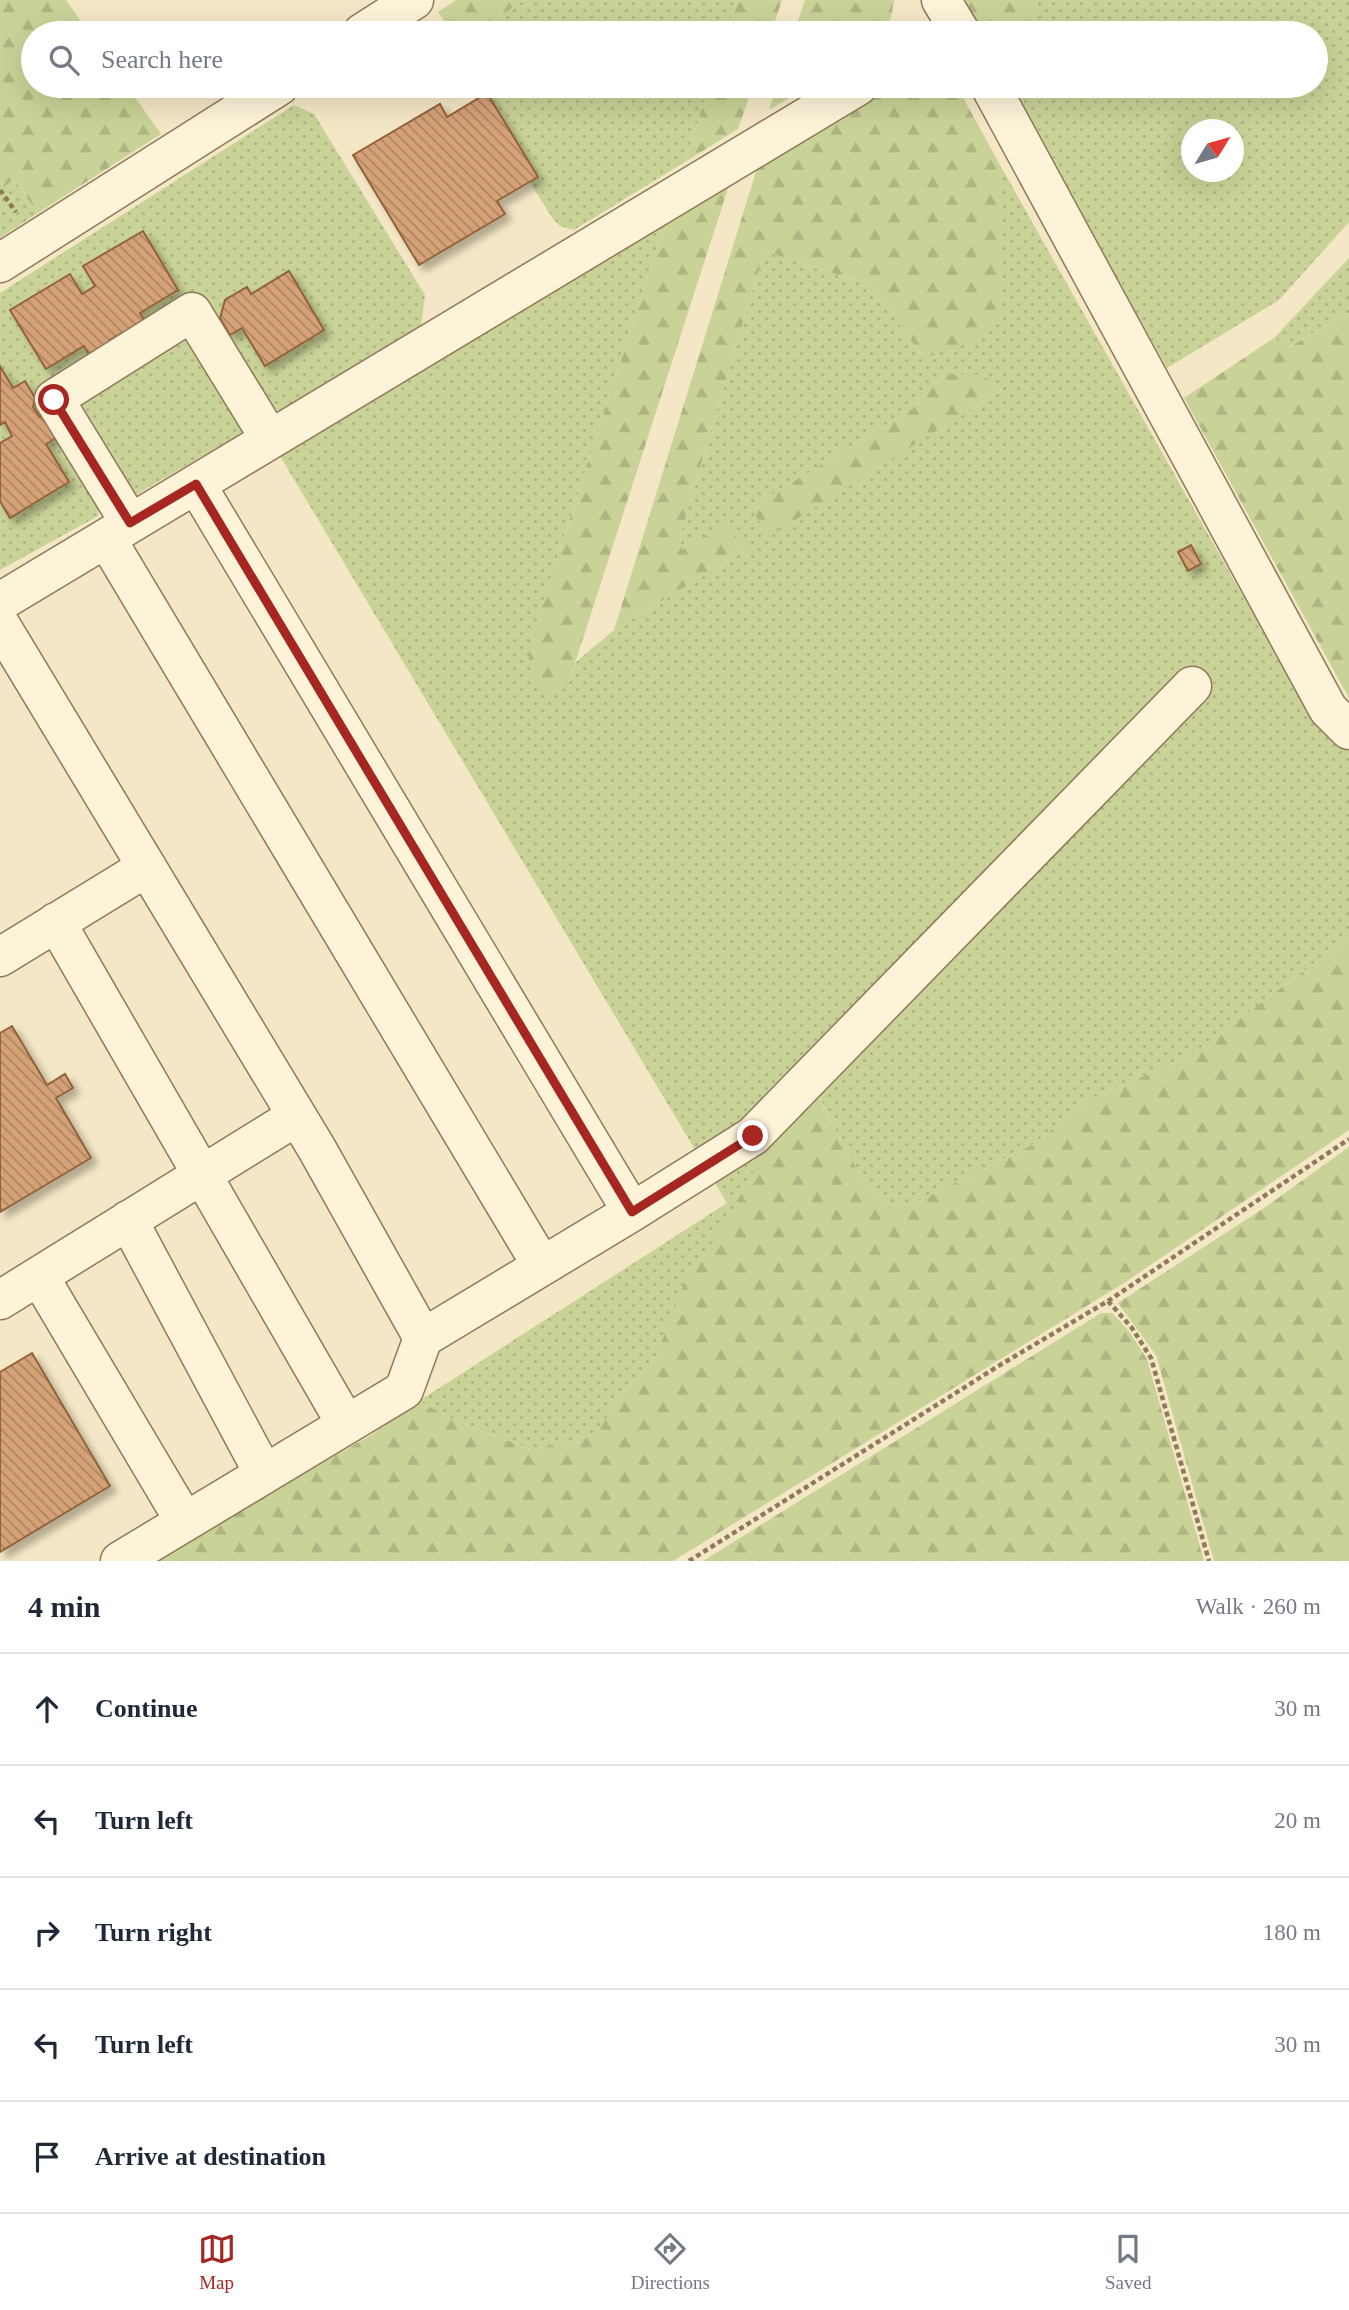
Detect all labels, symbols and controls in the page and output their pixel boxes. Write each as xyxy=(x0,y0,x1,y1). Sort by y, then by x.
search box xyxy=(21,21,1328,98)
icon: search xyxy=(45,41,83,79)
text: Search here xyxy=(101,45,223,74)
north arrow xyxy=(1181,119,1244,182)
route start xyxy=(38,384,69,415)
route end xyxy=(737,1120,768,1151)
text: 4 min xyxy=(28,1590,101,1623)
text: Walk · 260 m xyxy=(1196,1594,1321,1619)
icon: ahead xyxy=(28,1690,66,1728)
text: Continue xyxy=(95,1694,198,1723)
text: 30 m xyxy=(1274,1696,1321,1721)
icon: left xyxy=(28,1802,66,1840)
text: Turn left xyxy=(95,1806,193,1835)
text: 20 m xyxy=(1274,1808,1321,1833)
icon: right xyxy=(28,1914,66,1952)
text: Turn right xyxy=(95,1918,212,1947)
text: 180 m xyxy=(1263,1920,1321,1945)
icon: left xyxy=(28,2026,66,2064)
text: Turn left xyxy=(95,2030,193,2059)
text: 30 m xyxy=(1274,2032,1321,2057)
icon: arrive xyxy=(28,2138,66,2176)
text: Arrive at destination xyxy=(95,2142,326,2171)
tab: Map xyxy=(198,2230,236,2294)
tab: Directions xyxy=(631,2230,710,2294)
tab: Saved xyxy=(1105,2230,1151,2294)

